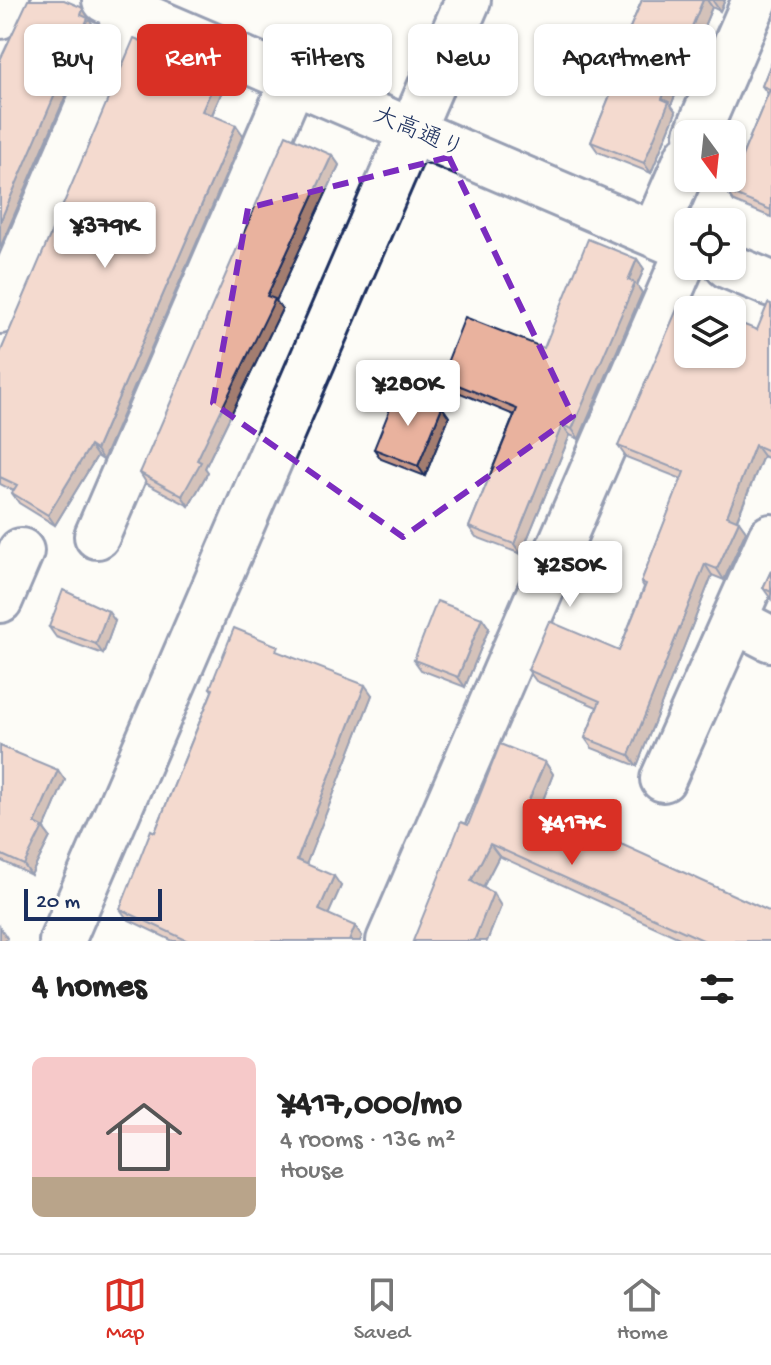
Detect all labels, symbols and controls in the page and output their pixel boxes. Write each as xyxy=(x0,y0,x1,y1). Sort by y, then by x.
chip: Buy xyxy=(24,24,121,96)
chip: Rent xyxy=(137,24,247,96)
chip: Filters xyxy=(263,24,392,96)
chip: New xyxy=(408,24,518,96)
chip: Apartment xyxy=(534,24,716,96)
street label: 大高通り xyxy=(368,101,468,166)
north arrow xyxy=(674,120,746,192)
map controls xyxy=(674,120,746,368)
pin: ¥379K xyxy=(49,202,161,270)
button: locate xyxy=(674,208,746,280)
text: ¥379K xyxy=(72,212,138,243)
button: layers xyxy=(674,296,746,368)
pin: ¥280K xyxy=(352,360,464,428)
text: ¥280K xyxy=(374,370,442,401)
pin: ¥250K xyxy=(514,541,626,609)
text: ¥250K xyxy=(536,551,604,582)
pin: ¥417K xyxy=(516,799,628,867)
text: ¥417K xyxy=(541,809,603,840)
scale bar xyxy=(24,885,162,921)
text: 20 m xyxy=(36,890,80,916)
icon: filters xyxy=(695,967,739,1011)
text: 4 homes xyxy=(32,969,146,1009)
text: ¥417,000/mo xyxy=(280,1086,462,1126)
icon: home xyxy=(96,1089,192,1185)
text: 4 rooms · 136 m² xyxy=(280,1126,455,1157)
text: House xyxy=(280,1157,344,1188)
tab: Map xyxy=(103,1273,147,1347)
tab: Saved xyxy=(354,1273,410,1347)
tab: Home xyxy=(617,1273,668,1347)

